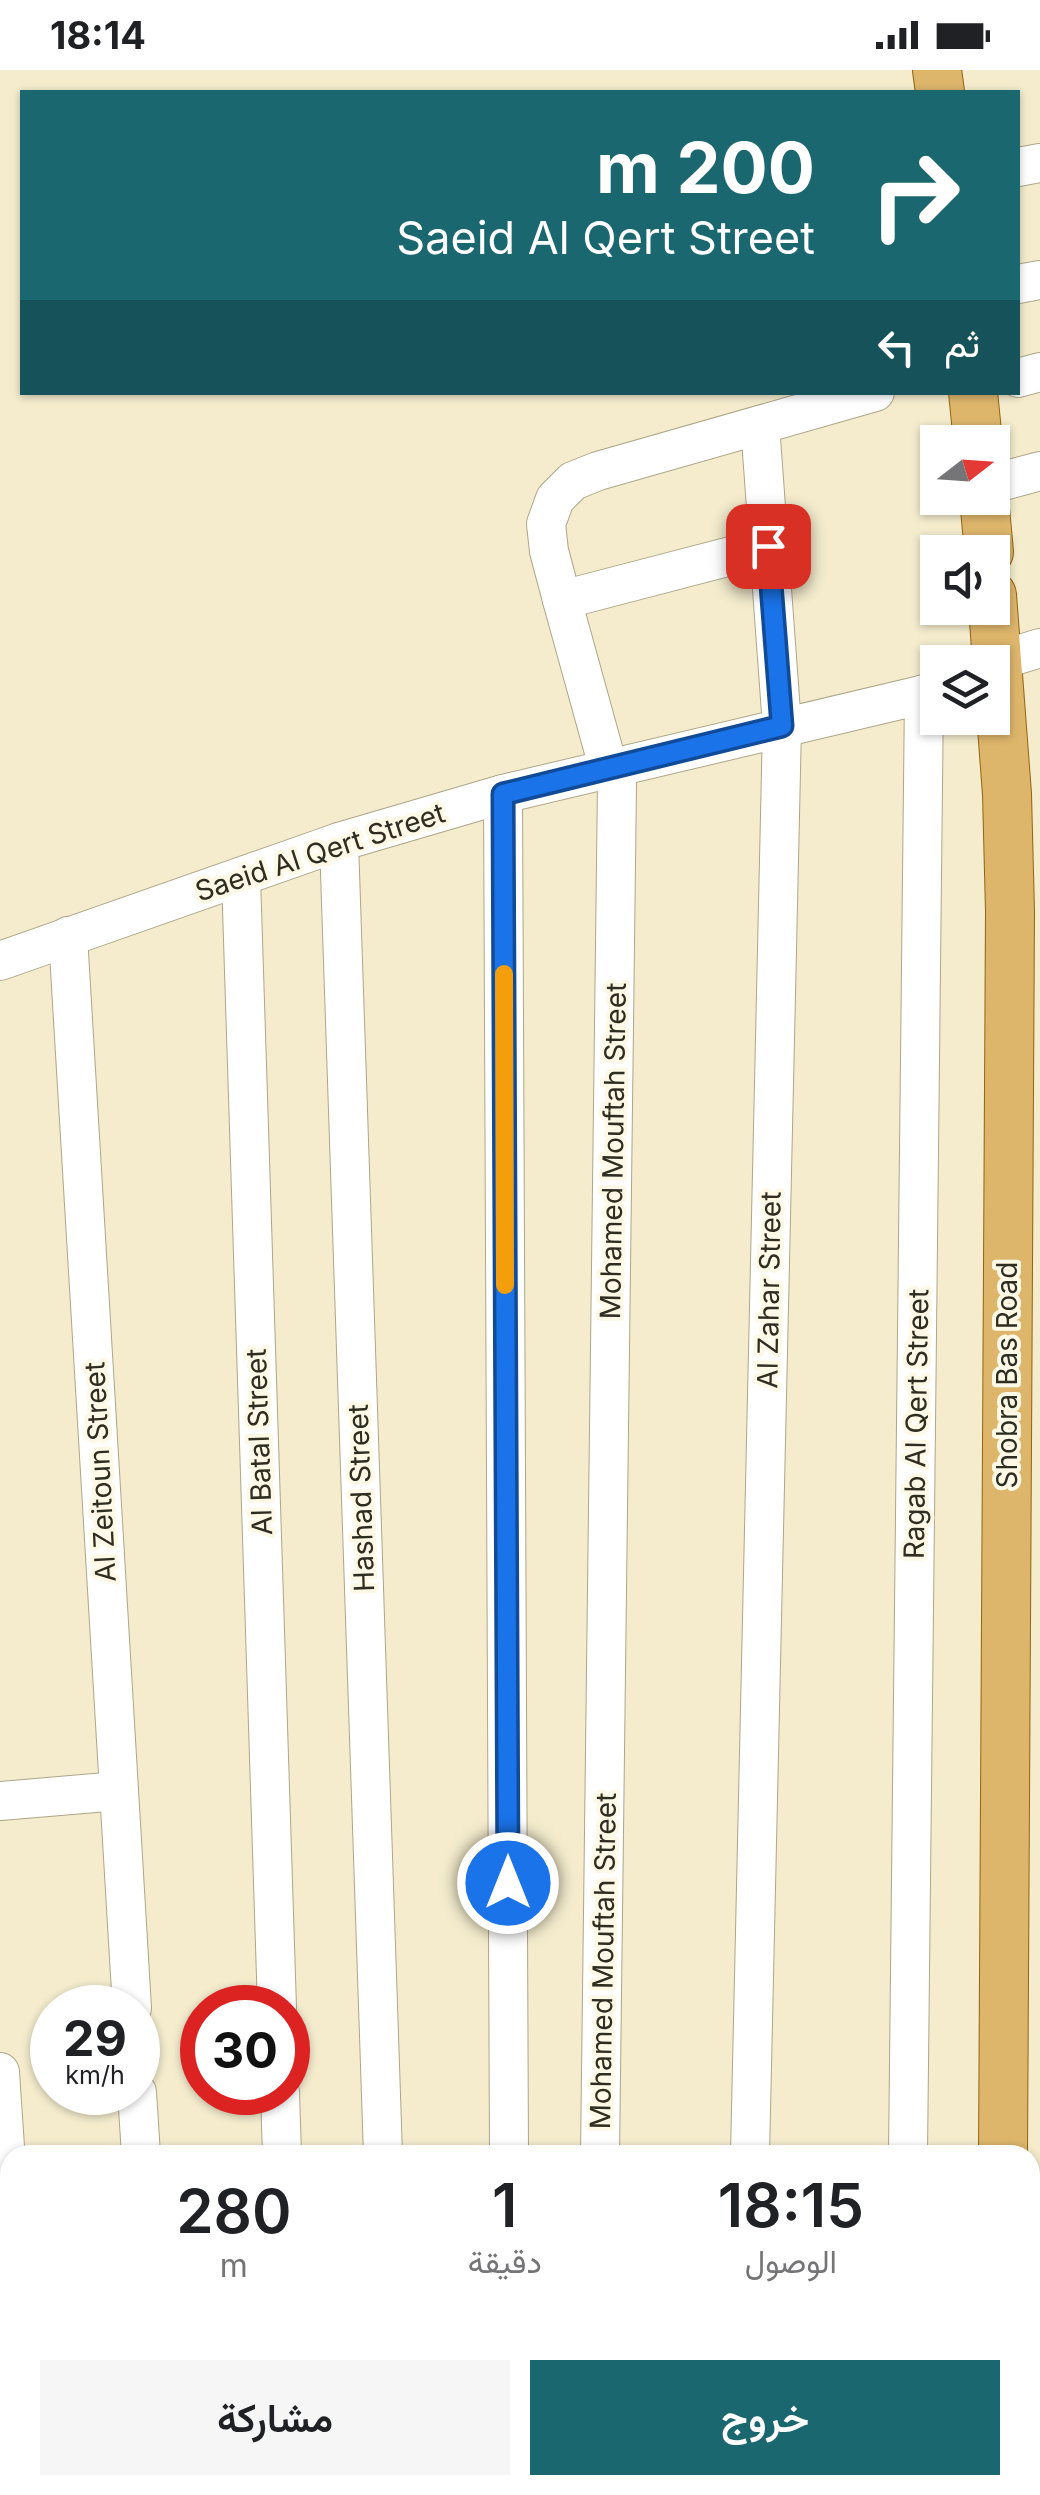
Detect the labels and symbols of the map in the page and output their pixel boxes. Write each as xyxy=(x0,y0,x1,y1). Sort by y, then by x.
north arrow xyxy=(920,425,1010,515)
pin xyxy=(726,504,811,589)
street label: Saeid Al Qert Street xyxy=(191,796,449,908)
street label: Mohamed Mouftah Street xyxy=(593,982,633,1320)
street label: Al Zahar Street xyxy=(750,1191,788,1389)
street label: Shobra Bas Road xyxy=(990,1262,1024,1488)
street label: Ragab Al Qert Street xyxy=(897,1289,935,1559)
street label: Al Batal Street xyxy=(239,1348,279,1536)
street label: Al Zeitoun Street xyxy=(77,1361,123,1583)
street label: Hashad Street xyxy=(341,1404,381,1592)
street label: Mohamed Mouftah Street xyxy=(583,1792,623,2130)
position arrow xyxy=(456,1831,560,1935)
speed limit sign: 30 xyxy=(180,1985,310,2115)

